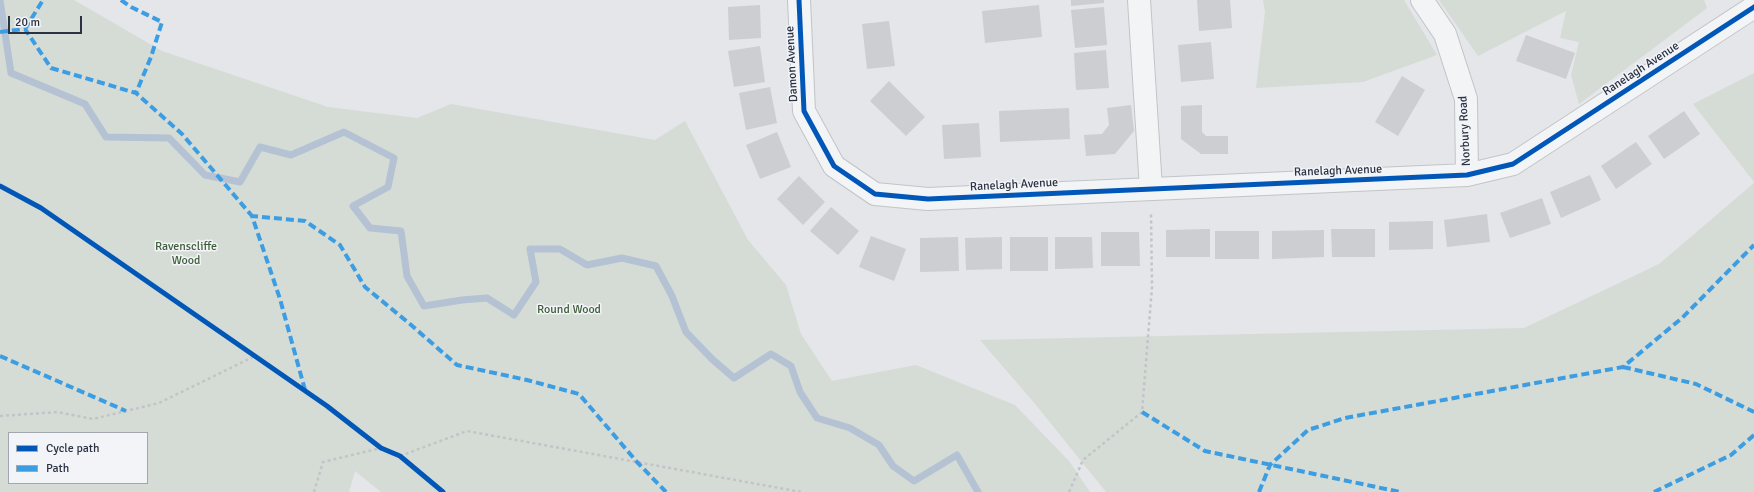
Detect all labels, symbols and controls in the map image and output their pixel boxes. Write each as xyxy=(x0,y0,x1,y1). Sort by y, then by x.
scale bar xyxy=(10,8,84,34)
text: 20 m xyxy=(15,15,40,30)
street label: Damon Avenue xyxy=(783,26,801,102)
street label: Ranelagh Avenue xyxy=(1600,39,1682,99)
street label: Norbury Road xyxy=(1456,95,1474,167)
street label: Ranelagh Avenue xyxy=(1294,162,1382,180)
street label: Ranelagh Avenue xyxy=(969,175,1059,195)
park label: Ravenscliffe Wood xyxy=(155,240,217,268)
park label: Round Wood xyxy=(537,303,601,317)
legend xyxy=(8,432,148,484)
text: Cycle path xyxy=(46,441,99,456)
text: Path xyxy=(46,461,69,476)

